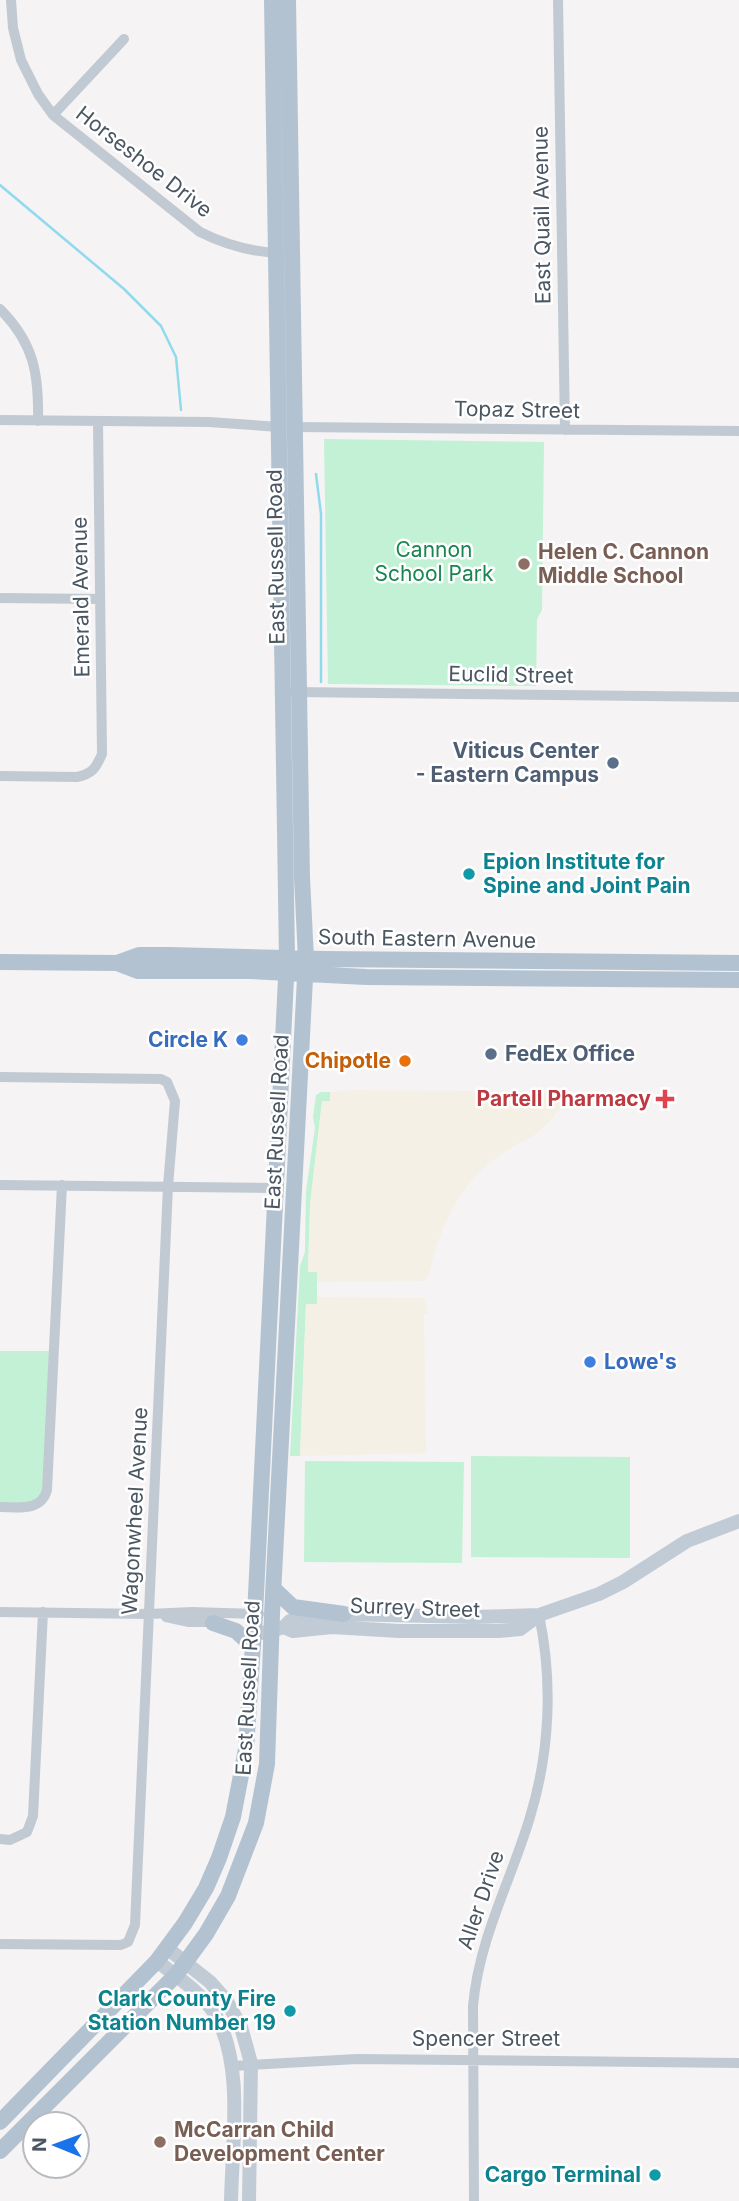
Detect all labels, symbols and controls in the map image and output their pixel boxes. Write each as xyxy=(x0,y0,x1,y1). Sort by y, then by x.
street label: Horseshoe Drive xyxy=(71,101,217,222)
street label: East Quail Avenue xyxy=(527,126,556,304)
street label: Topaz Street xyxy=(454,396,580,423)
street label: East Russell Road xyxy=(261,469,290,645)
street label: Emerald Avenue xyxy=(67,517,94,678)
park label: Cannon School Park xyxy=(374,537,494,586)
place label: Helen C. Cannon Middle School xyxy=(538,539,709,588)
marker: Helen C. Cannon Middle School xyxy=(516,556,532,572)
street label: Euclid Street xyxy=(448,661,574,688)
place label: Viticus Center - Eastern Campus xyxy=(416,738,599,787)
marker: Viticus Center - Eastern Campus xyxy=(605,755,621,771)
place label: Epion Institute for Spine and Joint Pain xyxy=(483,849,691,898)
marker: Epion Institute for Spine and Joint Pain xyxy=(461,866,477,882)
street label: South Eastern Avenue xyxy=(318,924,536,953)
place label: Circle K xyxy=(148,1027,228,1052)
marker: Circle K xyxy=(234,1032,250,1048)
street label: East Russell Road xyxy=(259,1034,294,1210)
place label: FedEx Office xyxy=(505,1041,635,1066)
marker: FedEx Office xyxy=(483,1046,499,1062)
place label: Chipotle xyxy=(305,1048,391,1073)
marker: Chipotle xyxy=(397,1053,413,1069)
place label: Partell Pharmacy xyxy=(477,1086,651,1111)
marker: Partell Pharmacy xyxy=(657,1091,673,1107)
place label: Lowe's xyxy=(604,1349,677,1374)
marker: Lowe's xyxy=(582,1354,598,1370)
street label: Wagonwheel Avenue xyxy=(117,1406,152,1616)
street label: Surrey Street xyxy=(349,1593,481,1622)
street label: East Russell Road xyxy=(230,1600,265,1776)
street label: Aller Drive xyxy=(452,1847,509,1953)
place label: Clark County Fire Station Number 19 xyxy=(88,1986,276,2035)
marker: Clark County Fire Station Number 19 xyxy=(282,2003,298,2019)
street label: Spencer Street xyxy=(412,2026,560,2051)
north arrow xyxy=(21,2110,91,2180)
place label: McCarran Child Development Center xyxy=(174,2117,385,2166)
marker: McCarran Child Development Center xyxy=(152,2134,168,2150)
text: N xyxy=(28,2137,51,2152)
place label: Cargo Terminal xyxy=(485,2162,641,2187)
marker: Cargo Terminal xyxy=(647,2167,663,2183)

